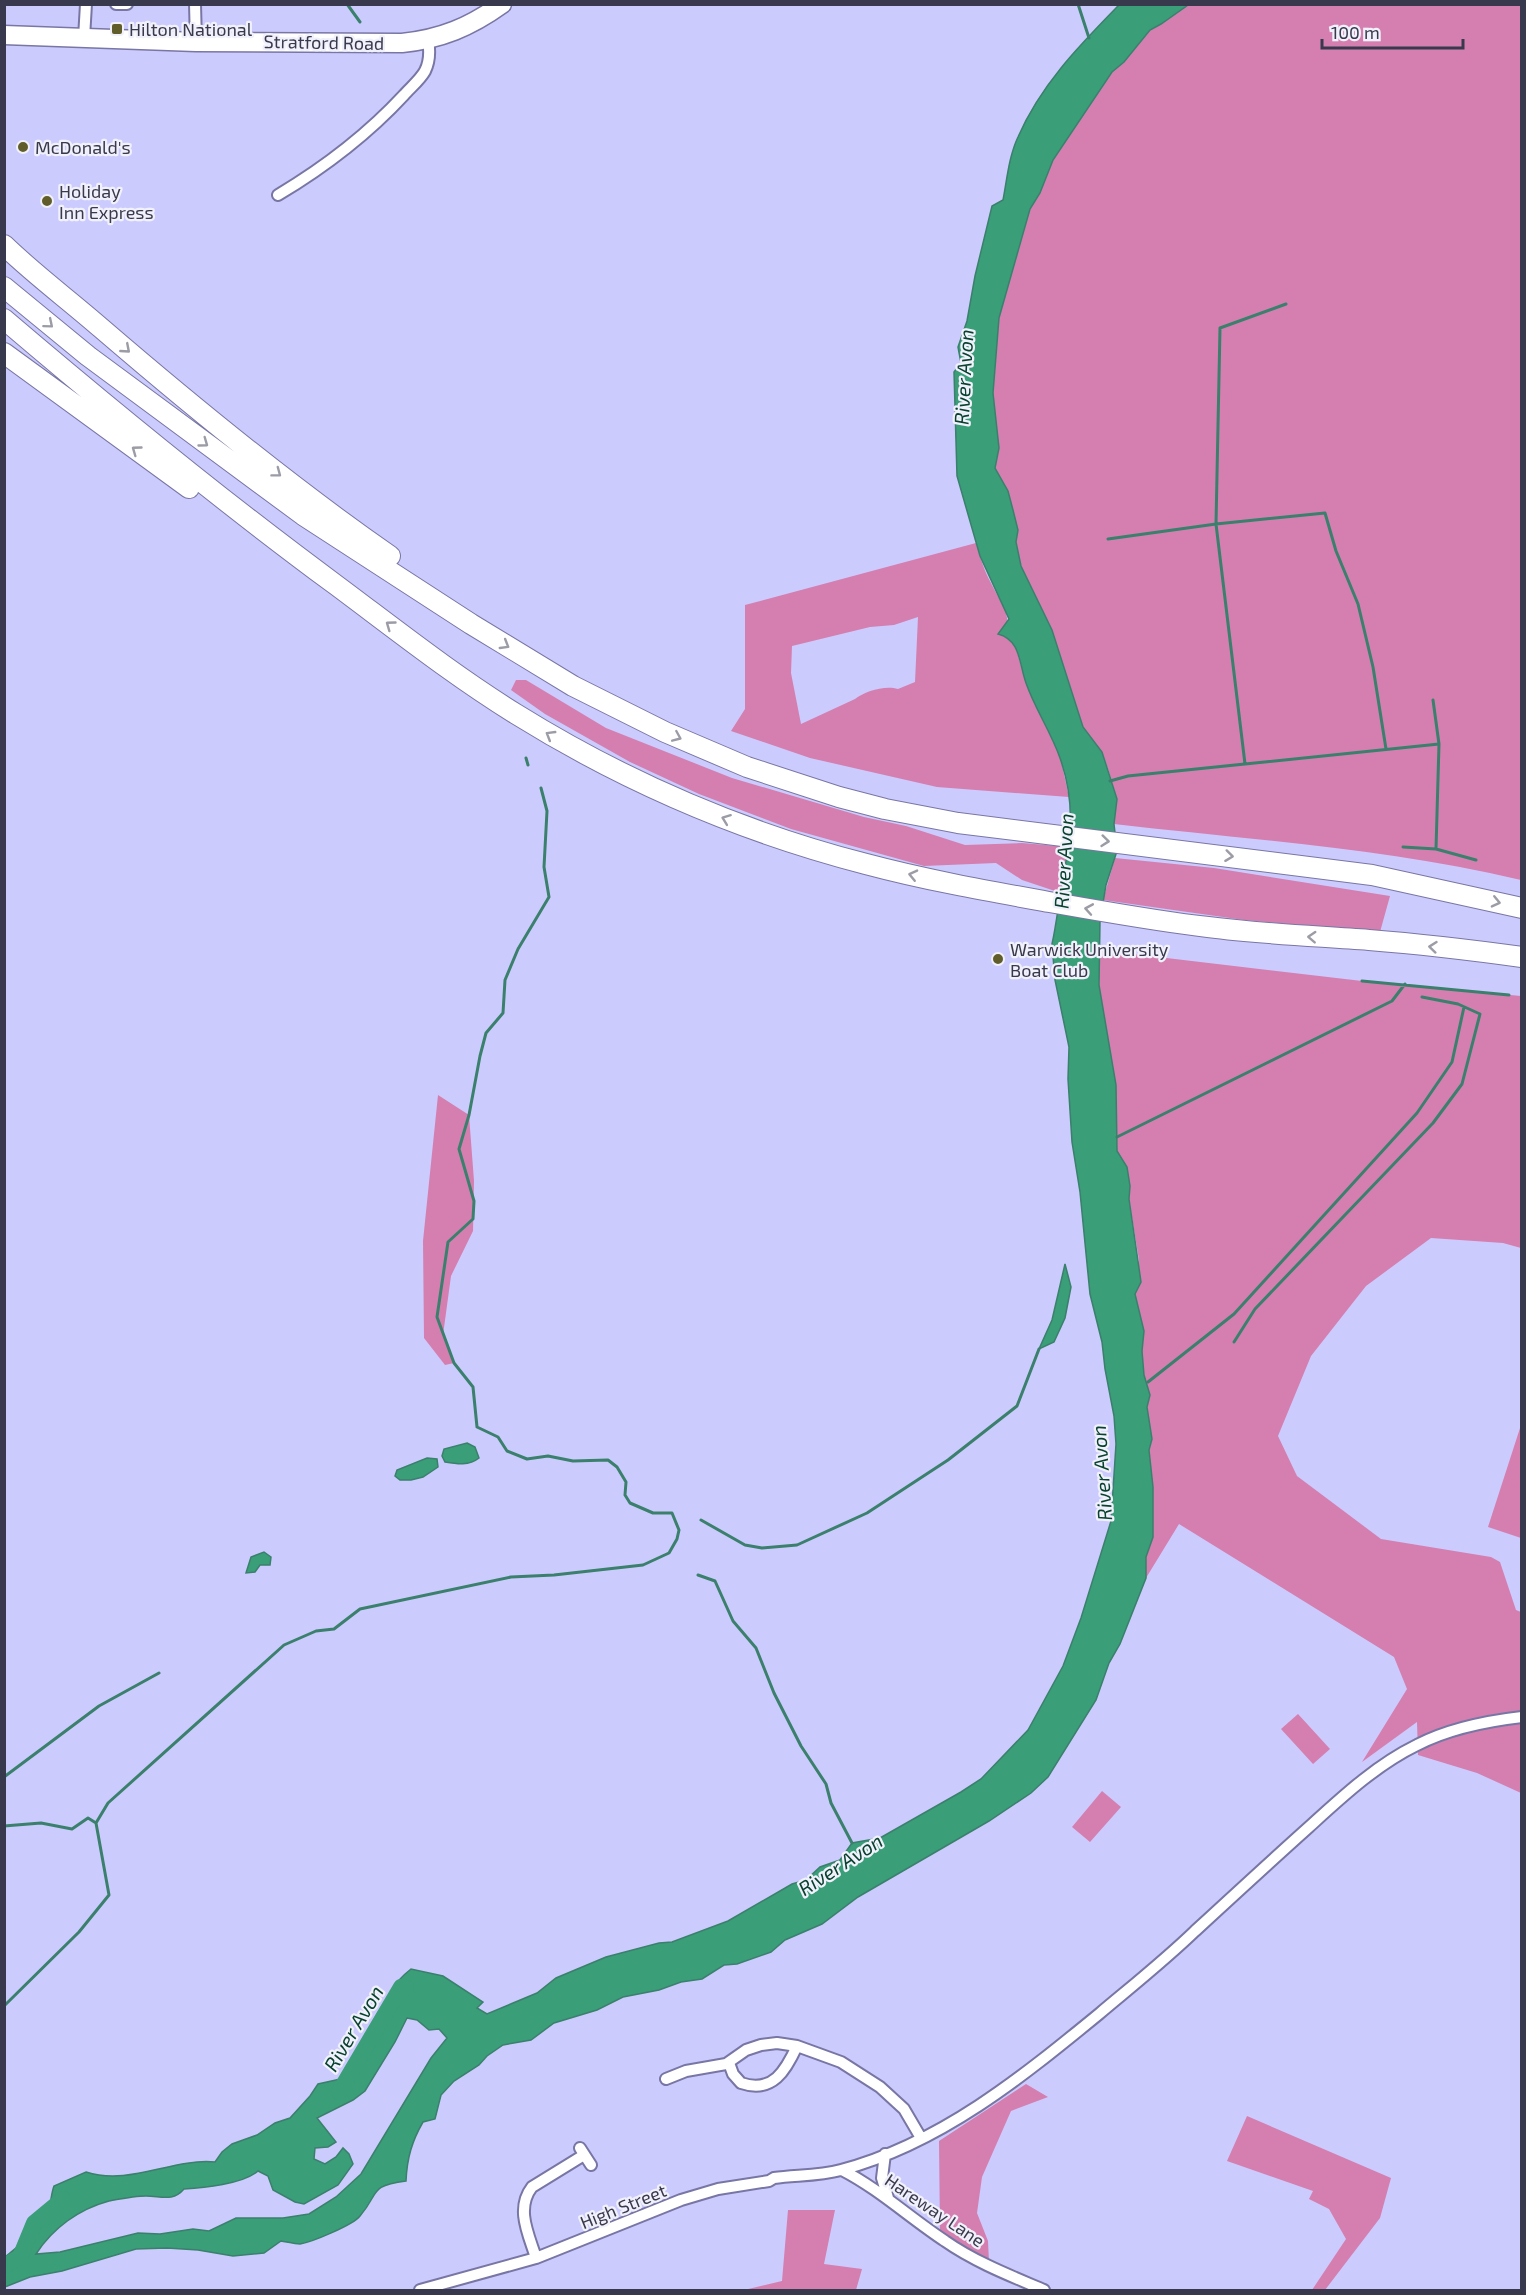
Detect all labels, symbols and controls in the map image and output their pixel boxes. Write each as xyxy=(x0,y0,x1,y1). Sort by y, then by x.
scale bar xyxy=(1322,12,1463,50)
place label: Hilton National xyxy=(129,18,253,40)
text: 100 m xyxy=(1331,21,1380,43)
marker: Hilton National xyxy=(110,22,124,36)
street label: Stratford Road xyxy=(264,30,384,54)
place label: McDonald's xyxy=(35,136,131,158)
marker: McDonald's xyxy=(16,140,30,154)
place label: Holiday Inn Express xyxy=(59,180,154,223)
marker: Holiday Inn Express xyxy=(40,194,54,208)
one-way arrow xyxy=(43,317,54,328)
water label: River Avon xyxy=(949,329,977,425)
one-way arrow xyxy=(119,342,130,353)
one-way arrow xyxy=(198,436,209,447)
one-way arrow xyxy=(132,446,143,457)
one-way arrow xyxy=(270,466,281,477)
one-way arrow xyxy=(385,621,396,632)
one-way arrow xyxy=(499,637,510,648)
one-way arrow xyxy=(546,730,556,742)
one-way arrow xyxy=(671,730,682,742)
one-way arrow xyxy=(721,813,732,826)
water label: River Avon xyxy=(1049,813,1077,909)
one-way arrow xyxy=(1100,835,1109,847)
one-way arrow xyxy=(1224,849,1233,862)
one-way arrow xyxy=(908,869,918,882)
one-way arrow xyxy=(1491,895,1501,908)
one-way arrow xyxy=(1085,903,1095,916)
one-way arrow xyxy=(1308,930,1317,943)
place label: Warwick University Boat Club xyxy=(1010,938,1169,981)
one-way arrow xyxy=(1428,941,1437,953)
marker: Warwick University Boat Club xyxy=(991,952,1005,966)
water label: River Avon xyxy=(1086,1424,1116,1522)
water label: River Avon xyxy=(793,1828,887,1900)
water label: River Avon xyxy=(318,1981,388,2075)
street label: Hareway Lane xyxy=(881,2169,989,2251)
street label: High Street xyxy=(577,2179,669,2233)

